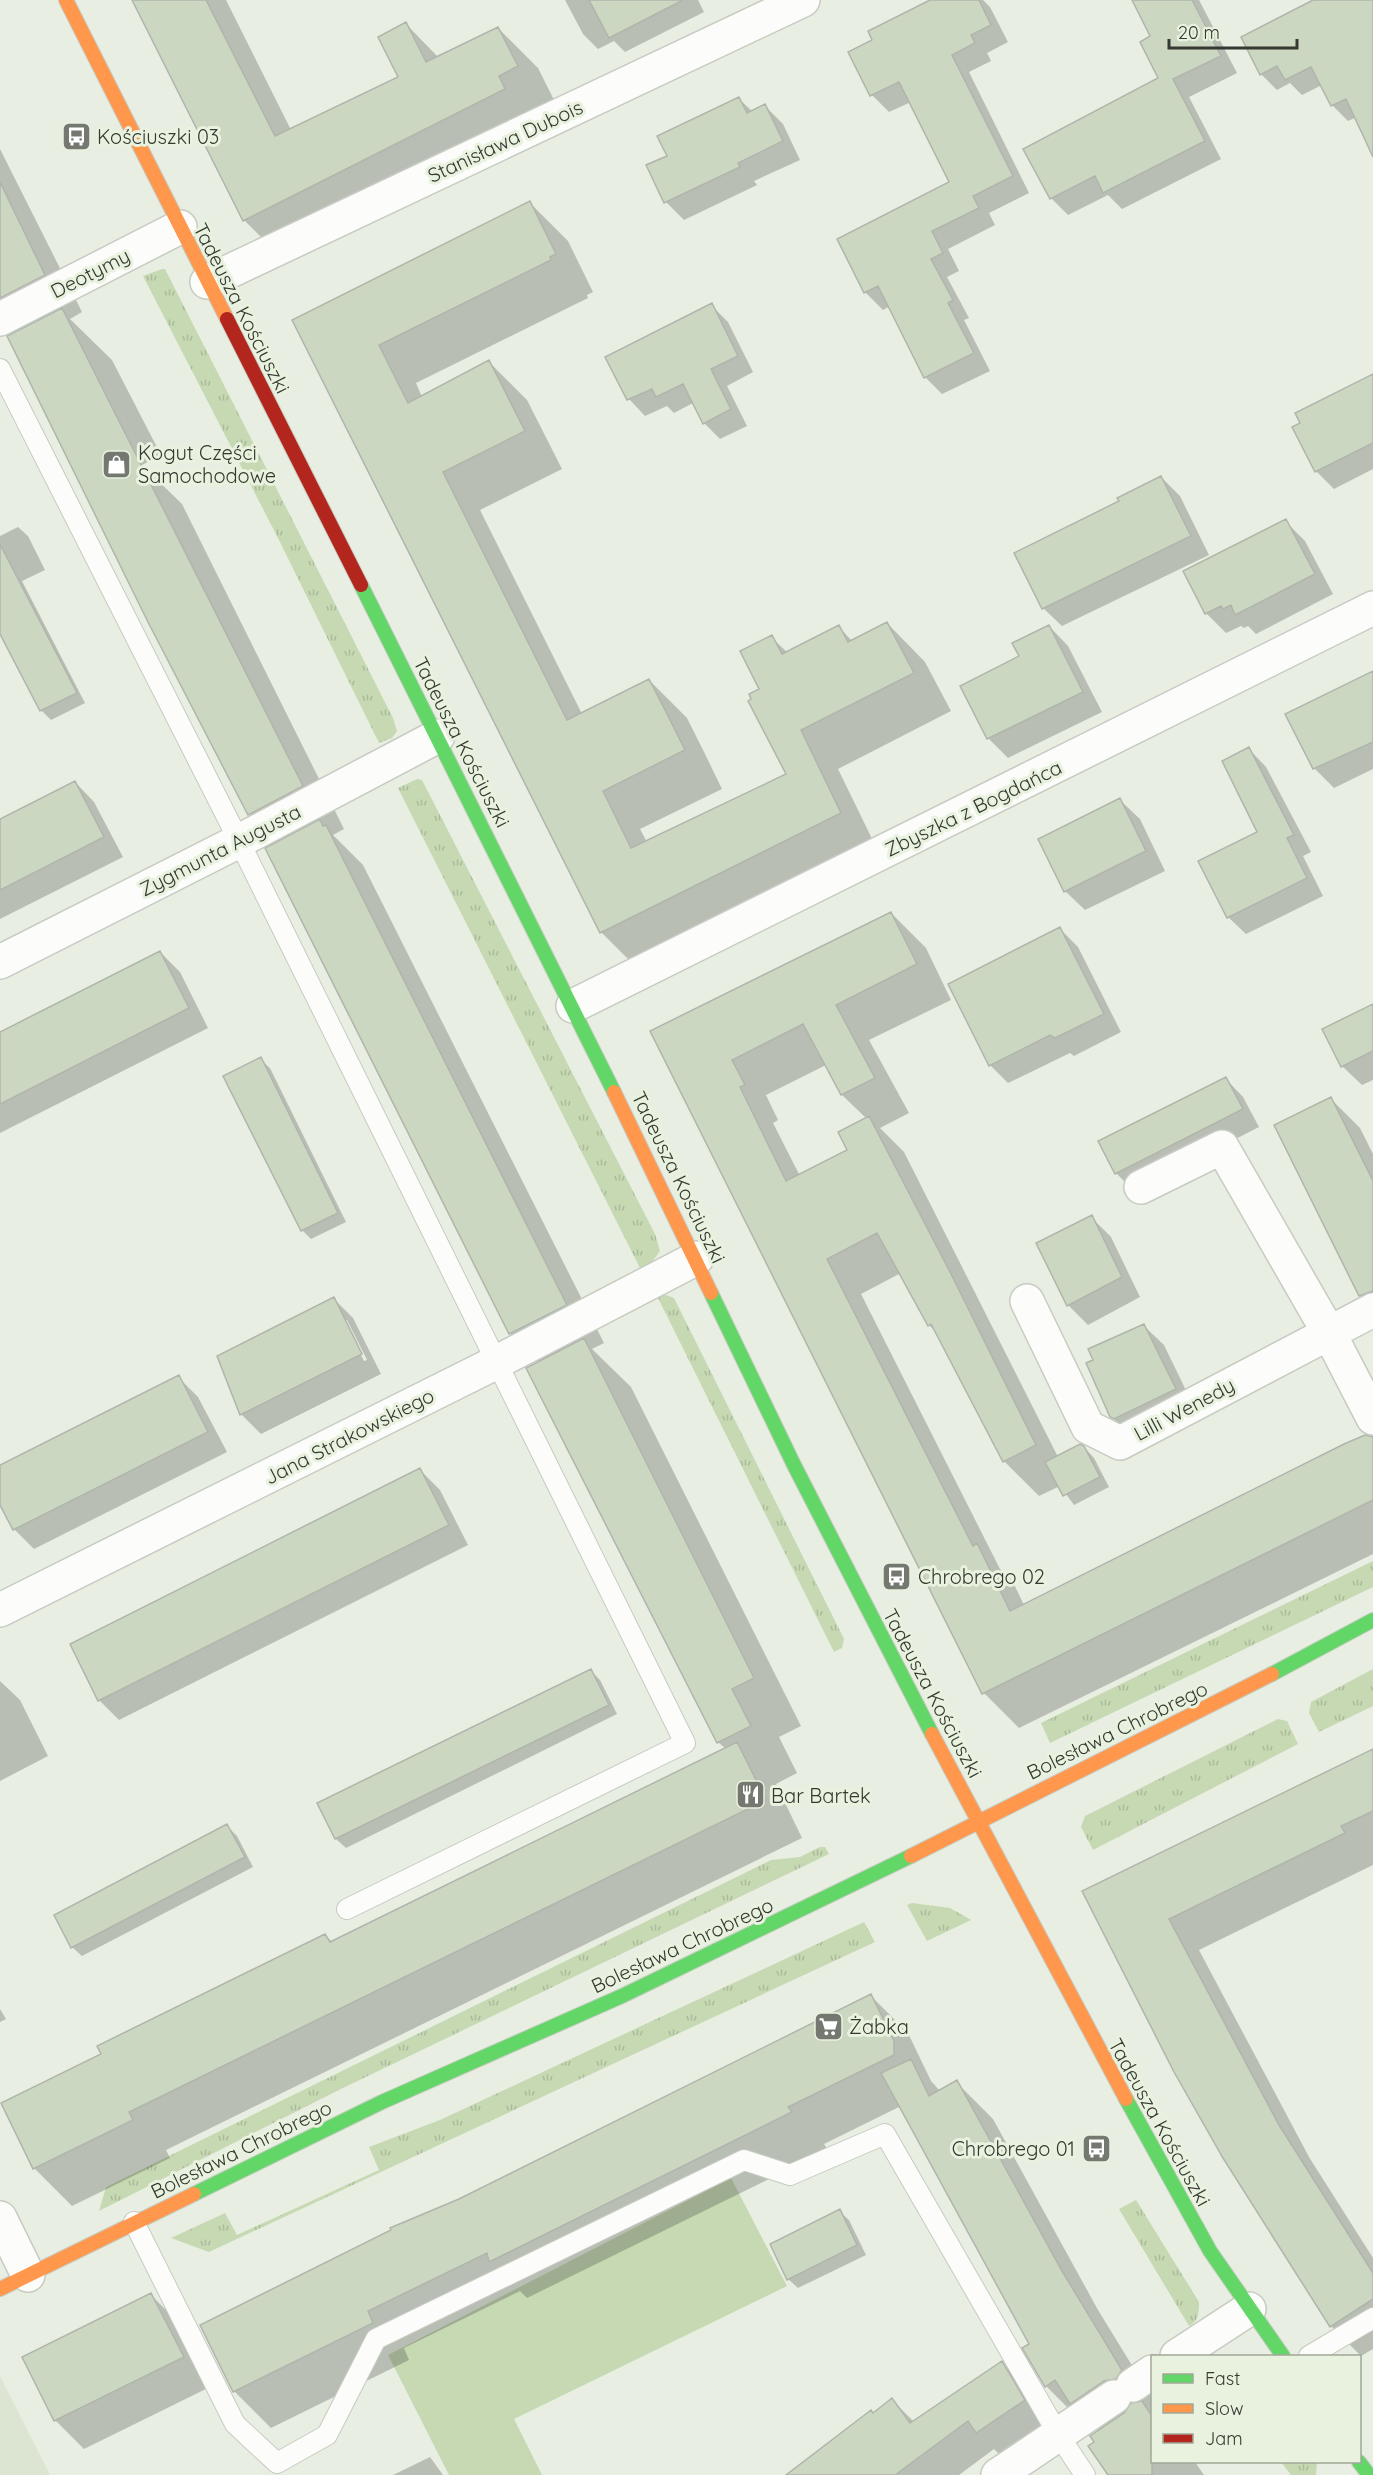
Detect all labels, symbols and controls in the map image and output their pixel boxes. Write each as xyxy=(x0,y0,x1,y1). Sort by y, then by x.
scale bar xyxy=(1169,12,1296,50)
text: 20 m xyxy=(1178,21,1220,44)
street label: Stanisława Dubois xyxy=(423,94,587,188)
bus stop icon: Kościuszki 03 xyxy=(60,120,92,152)
place label: Kościuszki 03 xyxy=(97,124,219,149)
street label: Tadeusza Kościuszki xyxy=(188,219,296,397)
street label: Deotymy xyxy=(46,242,134,304)
place label: Kogut Części Samochodowe xyxy=(138,440,276,488)
shop icon: Kogut Części Samochodowe xyxy=(101,448,133,480)
street label: Tadeusza Kościuszki xyxy=(408,653,516,831)
street label: Zbyszka z Bogdańca xyxy=(880,754,1066,862)
street label: Zygmunta Augusta xyxy=(135,798,305,902)
street label: Tadeusza Kościuszki xyxy=(627,1087,731,1267)
street label: Lilli Wenedy xyxy=(1129,1372,1239,1446)
street label: Jana Strakowskiego xyxy=(260,1382,438,1490)
bus stop icon: Chrobrego 02 xyxy=(881,1560,913,1592)
place label: Chrobrego 02 xyxy=(918,1564,1045,1589)
street label: Tadeusza Kościuszki xyxy=(878,1604,988,1782)
street label: Bolesława Chrobrego xyxy=(1023,1675,1211,1785)
restaurant icon: Bar Bartek xyxy=(734,1779,766,1811)
place label: Bar Bartek xyxy=(771,1783,871,1808)
street label: Bolesława Chrobrego xyxy=(587,1892,777,1998)
supermarket icon: Żabka xyxy=(812,2010,844,2042)
place label: Żabka xyxy=(849,2014,909,2039)
street label: Tadeusza Kościuszki xyxy=(1103,2034,1217,2210)
street label: Bolesława Chrobrego xyxy=(147,2094,335,2204)
bus stop icon: Chrobrego 01 xyxy=(1080,2132,1112,2164)
place label: Chrobrego 01 xyxy=(952,2136,1075,2161)
legend xyxy=(1151,2355,1361,2463)
text: Fast xyxy=(1205,2367,1240,2390)
text: Slow xyxy=(1205,2397,1243,2420)
text: Jam xyxy=(1205,2427,1243,2450)

